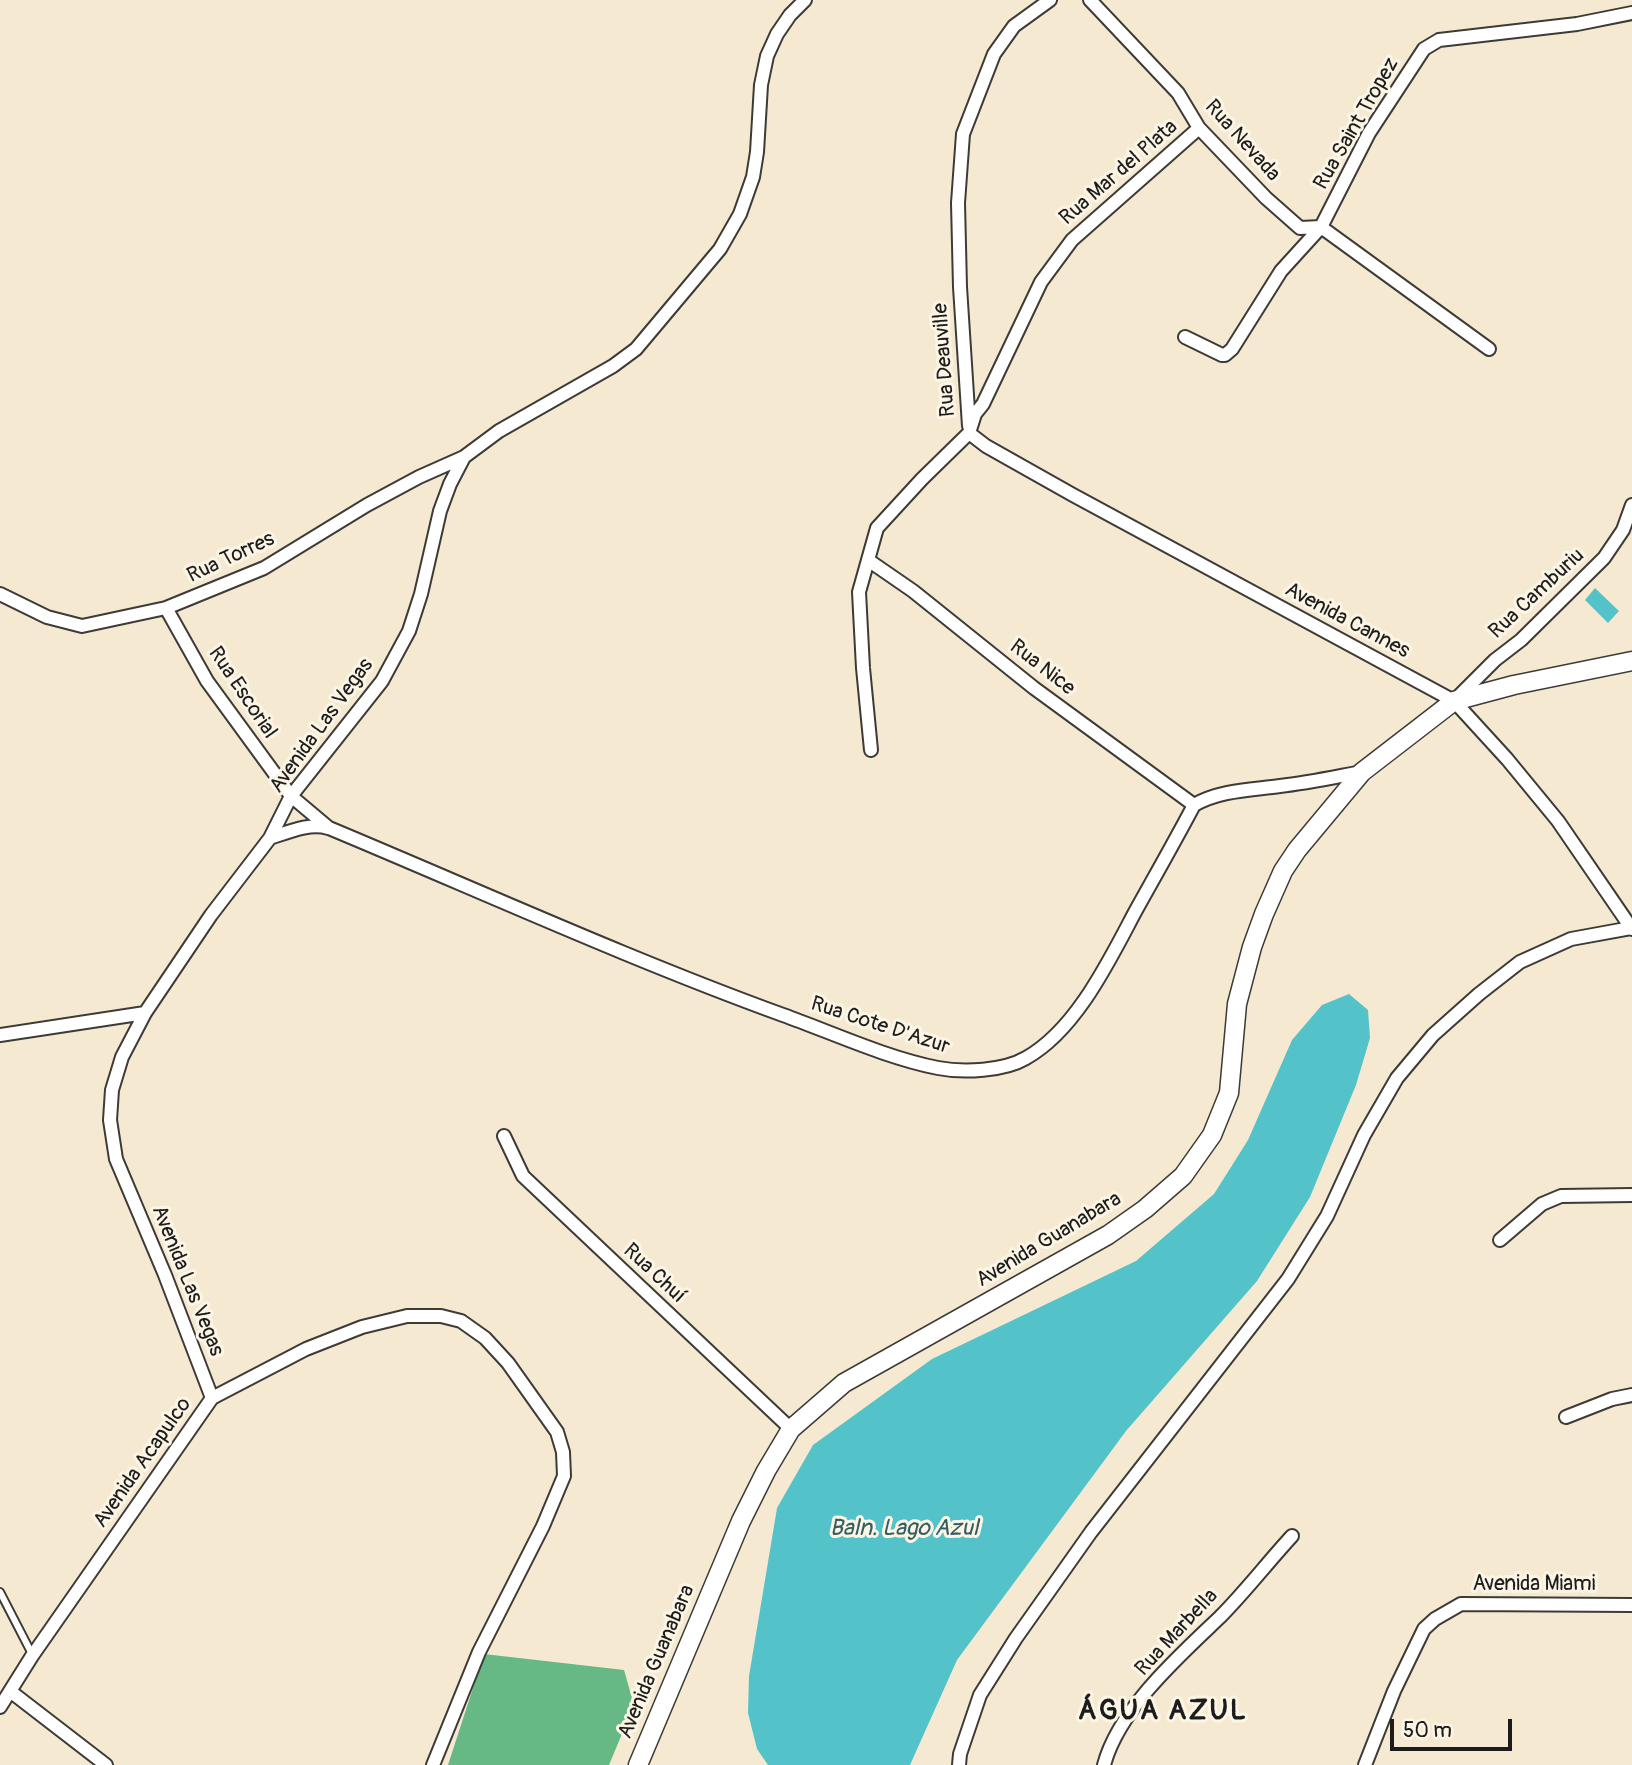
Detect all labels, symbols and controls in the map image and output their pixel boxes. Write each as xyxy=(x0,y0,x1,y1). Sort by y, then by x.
street label: Rua Saint Tropez xyxy=(1309,54,1405,194)
street label: Rua Nevada xyxy=(1199,95,1285,187)
street label: Rua Mar del Plata xyxy=(1055,115,1183,231)
street label: Rua Deauville xyxy=(928,302,962,418)
street label: Rua Torres xyxy=(183,527,279,589)
street label: Rua Camburiu xyxy=(1484,543,1590,645)
street label: Avenida Cannes xyxy=(1280,578,1414,664)
street label: Rua Nice xyxy=(1004,635,1080,701)
street label: Rua Escorial xyxy=(202,642,282,744)
street label: Avenida Las Vegas xyxy=(265,654,379,798)
street label: Rua Cote D'Azur xyxy=(807,992,953,1060)
street label: Avenida Guanabara xyxy=(972,1187,1126,1293)
street label: Avenida Las Vegas xyxy=(145,1202,229,1360)
street label: Rua Chuí xyxy=(618,1239,690,1309)
street label: Avenida Acapulco xyxy=(89,1393,197,1533)
water label: Baln. Lago Azul xyxy=(830,1515,978,1543)
street label: Avenida Miami xyxy=(1473,1572,1595,1598)
street label: Avenida Guanabara xyxy=(613,1581,701,1743)
street label: Rua Marbella xyxy=(1130,1584,1224,1682)
district label: ÁGUA AZUL xyxy=(1079,1695,1247,1729)
scale bar xyxy=(1394,1706,1516,1750)
text: 50 m xyxy=(1403,1717,1452,1744)

